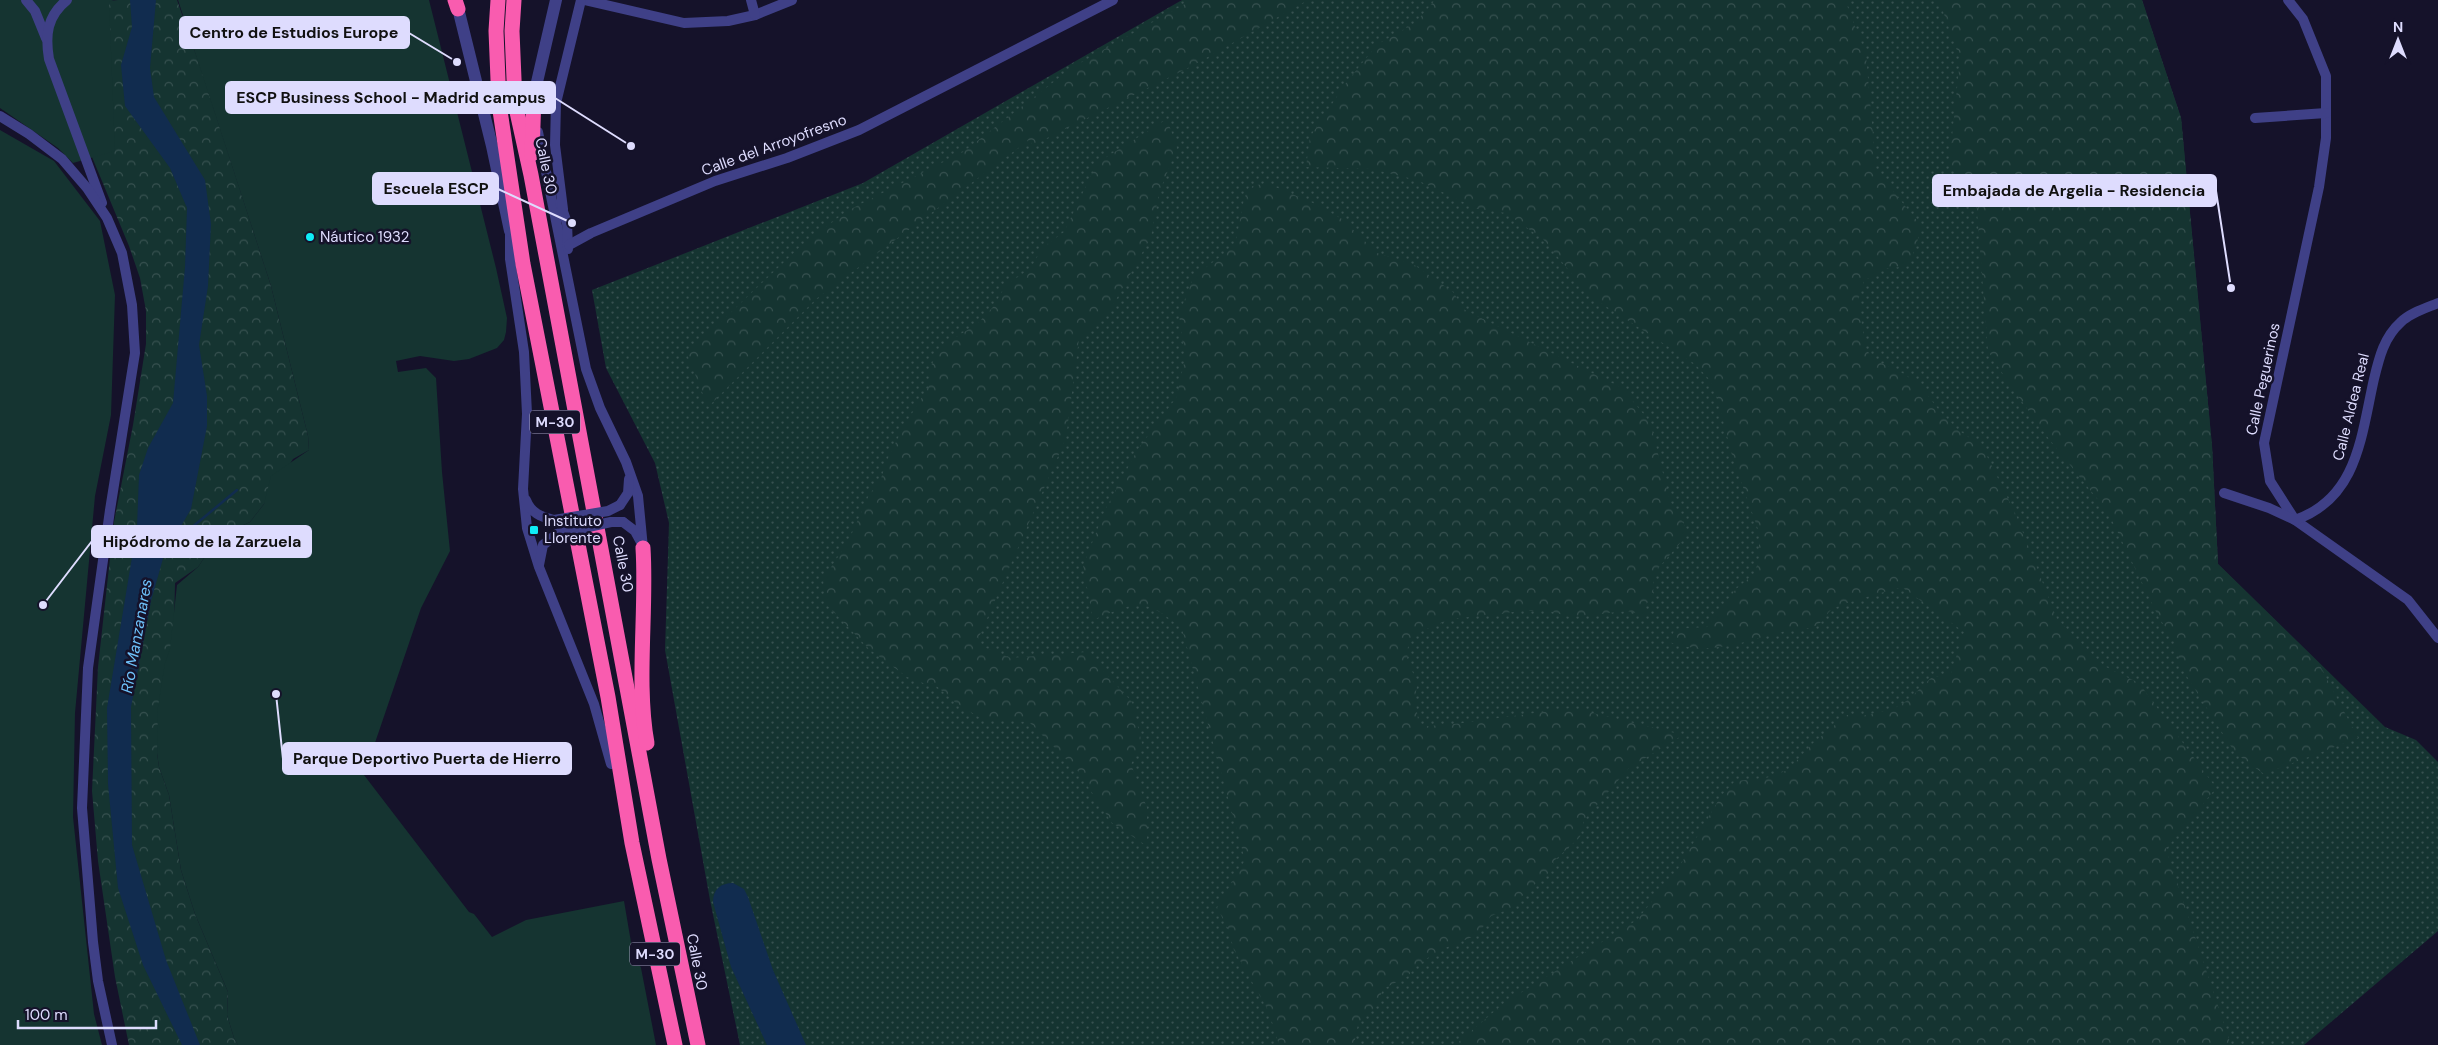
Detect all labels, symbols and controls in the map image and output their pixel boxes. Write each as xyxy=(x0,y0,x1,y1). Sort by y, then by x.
north arrow xyxy=(2373,15,2423,65)
callout: Centro de Estudios Europe xyxy=(180,17,409,48)
text: N xyxy=(2393,18,2403,36)
text: Centro de Estudios Europe xyxy=(190,22,398,43)
callout: ESCP Business School - Madrid campus xyxy=(226,82,555,113)
text: ESCP Business School - Madrid campus xyxy=(236,87,546,108)
street label: Calle del Arroyofresno xyxy=(699,109,849,181)
street label: Calle 30 xyxy=(530,136,562,196)
callout: Escuela ESCP xyxy=(373,173,498,204)
callout: Embajada de Argelia - Residencia xyxy=(1933,175,2216,206)
text: Escuela ESCP xyxy=(383,178,489,199)
text: Embajada de Argelia - Residencia xyxy=(1943,180,2205,201)
place label: Náutico 1932 xyxy=(320,227,409,247)
marker: Náutico 1932 xyxy=(304,231,316,243)
street label: Calle Peguerinos xyxy=(2241,321,2285,437)
street label: Calle Aldea Real xyxy=(2328,351,2374,463)
road number: M-30 xyxy=(530,411,580,434)
place label: Instituto Llorente xyxy=(544,511,602,548)
marker: Instituto Llorente xyxy=(528,524,540,536)
callout: Hipódromo de la Zarzuela xyxy=(92,526,311,557)
text: Hipódromo de la Zarzuela xyxy=(103,531,301,552)
street label: Calle 30 xyxy=(608,534,638,594)
water label: Río Manzanares xyxy=(116,577,157,695)
callout: Parque Deportivo Puerta de Hierro xyxy=(283,743,571,774)
text: Parque Deportivo Puerta de Hierro xyxy=(293,748,561,769)
street label: Calle 30 xyxy=(682,932,712,992)
road number: M-30 xyxy=(630,942,680,966)
scale bar xyxy=(18,998,155,1030)
text: 100 m xyxy=(25,1005,68,1025)

